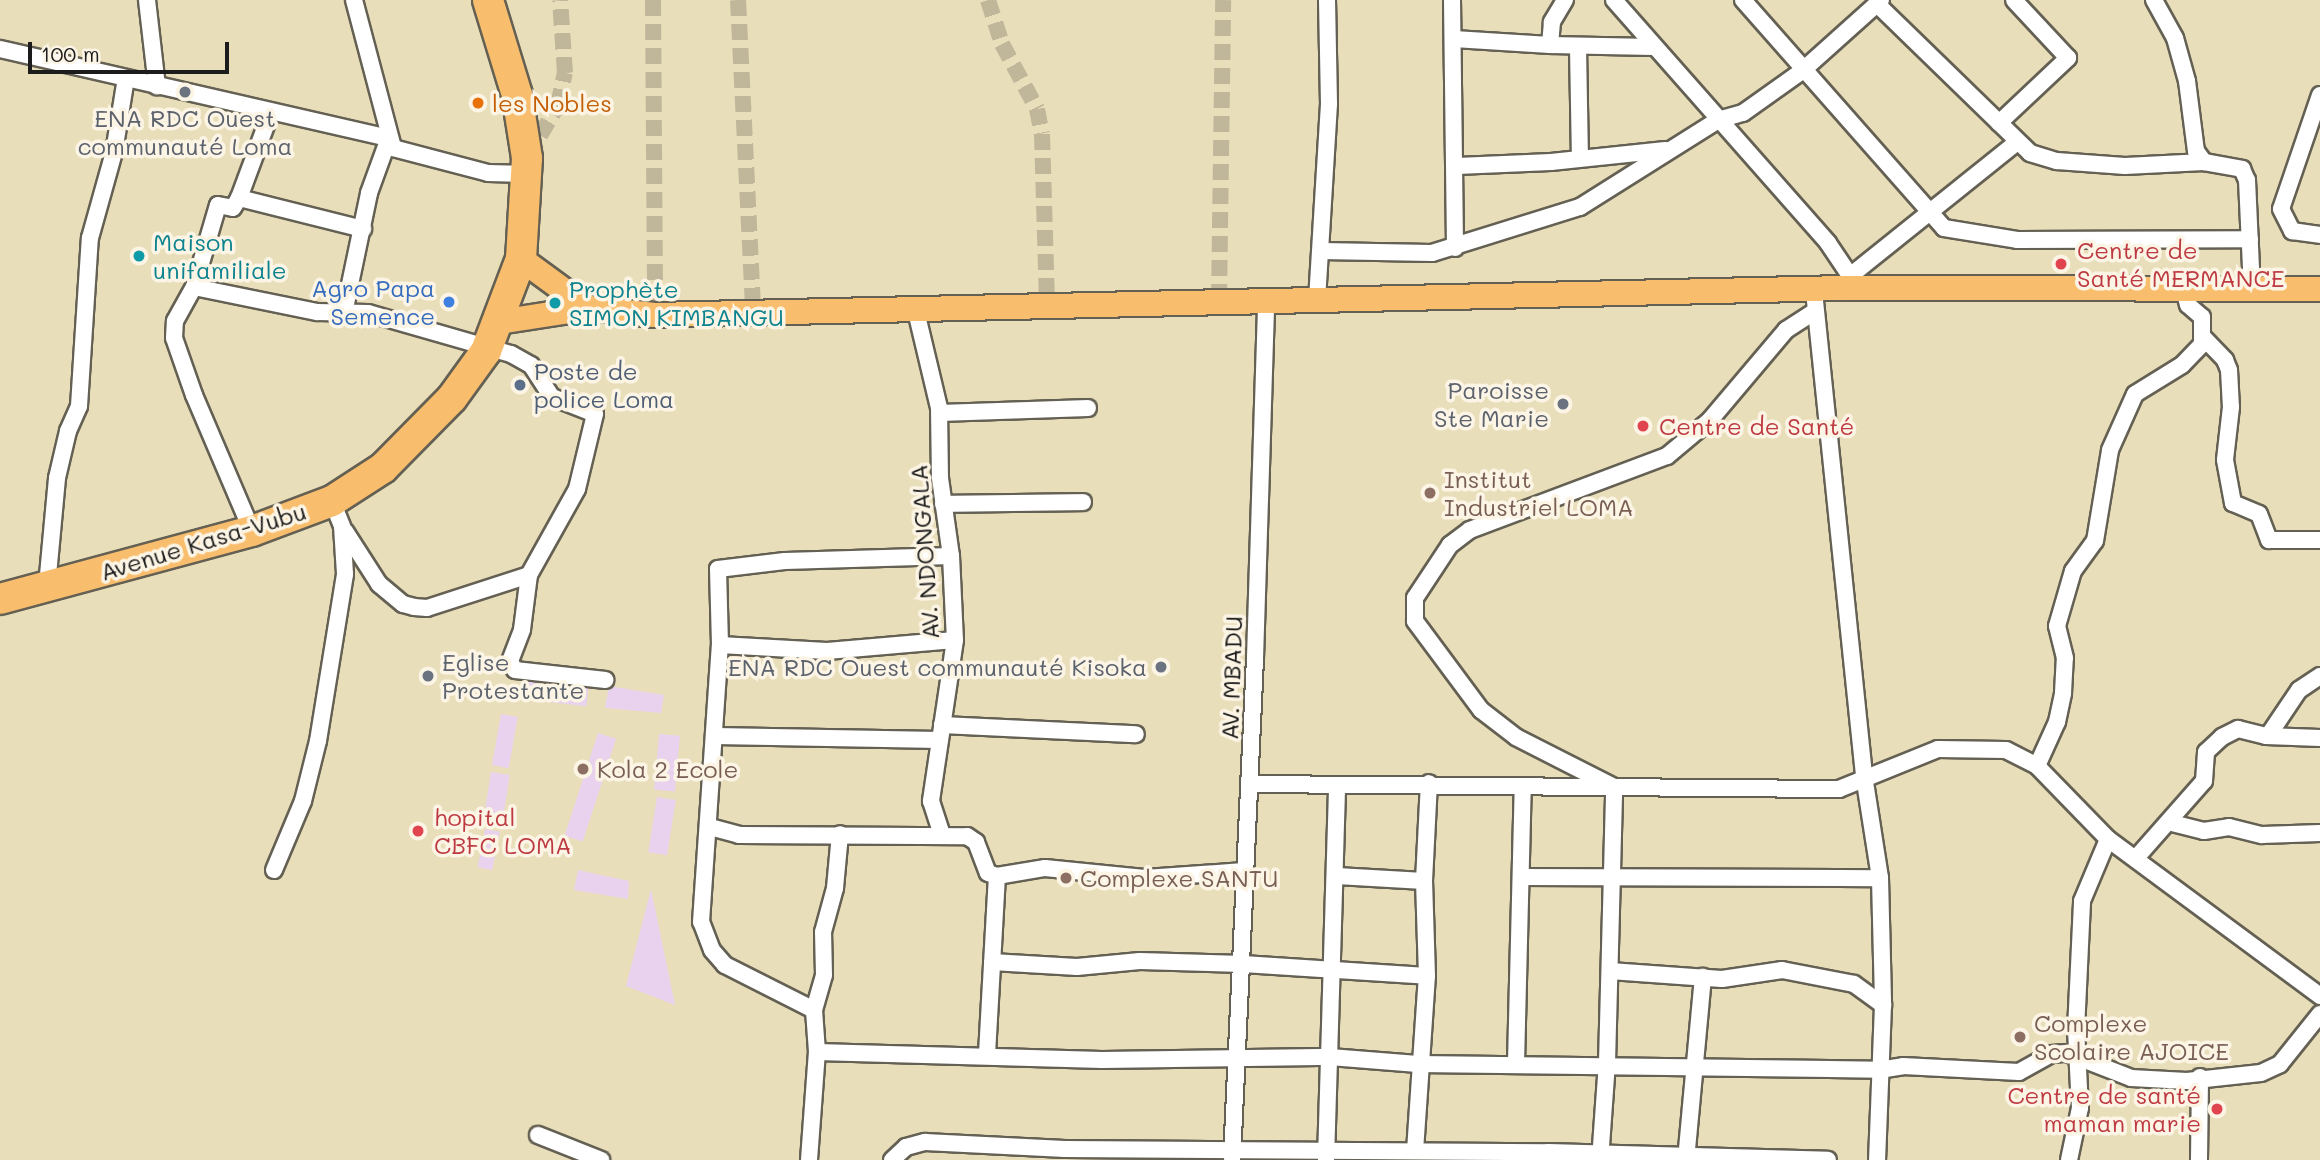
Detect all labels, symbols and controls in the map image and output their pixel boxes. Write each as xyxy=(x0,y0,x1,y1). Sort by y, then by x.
scale bar xyxy=(32,28,233,72)
text: 100 m xyxy=(41,40,100,67)
marker: ENA RDC Ouest communauté Loma xyxy=(177,84,193,100)
place label: les Nobles xyxy=(492,89,612,117)
marker: les Nobles xyxy=(470,95,486,111)
place label: ENA RDC Ouest communauté Loma xyxy=(77,104,293,160)
place label: Maison unifamiliale xyxy=(153,228,287,284)
place label: Centre de Santé MERMANCE xyxy=(2077,236,2284,292)
marker: Maison unifamiliale xyxy=(131,248,147,264)
marker: Centre de Santé MERMANCE xyxy=(2051,254,2071,274)
place label: Agro Papa Semence xyxy=(311,274,435,330)
place label: Prophète SIMON KIMBANGU xyxy=(569,275,784,331)
marker: Agro Papa Semence xyxy=(441,294,457,310)
marker: Prophète SIMON KIMBANGU xyxy=(547,295,563,311)
place label: Poste de police Loma xyxy=(534,357,674,413)
place label: Paroisse Ste Marie xyxy=(1434,376,1549,432)
marker: Poste de police Loma xyxy=(512,377,528,393)
marker: Paroisse Ste Marie xyxy=(1555,396,1571,412)
place label: Centre de Santé xyxy=(1659,412,1854,440)
marker: Centre de Santé xyxy=(1633,416,1653,436)
street label: AV. NDONGALA xyxy=(904,464,944,640)
place label: Institut Industriel LOMA xyxy=(1444,465,1634,521)
marker: Institut Industriel LOMA xyxy=(1422,485,1438,501)
street label: Avenue Kasa-Vubu xyxy=(96,496,310,586)
street label: AV. MBADU xyxy=(1214,616,1248,740)
place label: Eglise Protestante xyxy=(442,648,584,704)
place label: ENA RDC Ouest communauté Kisoka xyxy=(728,653,1147,681)
marker: ENA RDC Ouest communauté Kisoka xyxy=(1153,659,1169,675)
marker: Eglise Protestante xyxy=(420,668,436,684)
place label: Kola 2 Ecole xyxy=(597,755,738,783)
marker: Kola 2 Ecole xyxy=(575,761,591,777)
place label: hopital CBFC LOMA xyxy=(434,803,572,859)
marker: hopital CBFC LOMA xyxy=(408,821,428,841)
place label: Complexe SANTU xyxy=(1080,864,1278,892)
marker: Complexe SANTU xyxy=(1058,870,1074,886)
place label: Complexe Scolaire AJOICE xyxy=(2034,1009,2229,1065)
marker: Complexe Scolaire AJOICE xyxy=(2012,1029,2028,1045)
place label: Centre de santé maman marie xyxy=(2007,1081,2201,1137)
marker: Centre de santé maman marie xyxy=(2207,1099,2227,1119)

